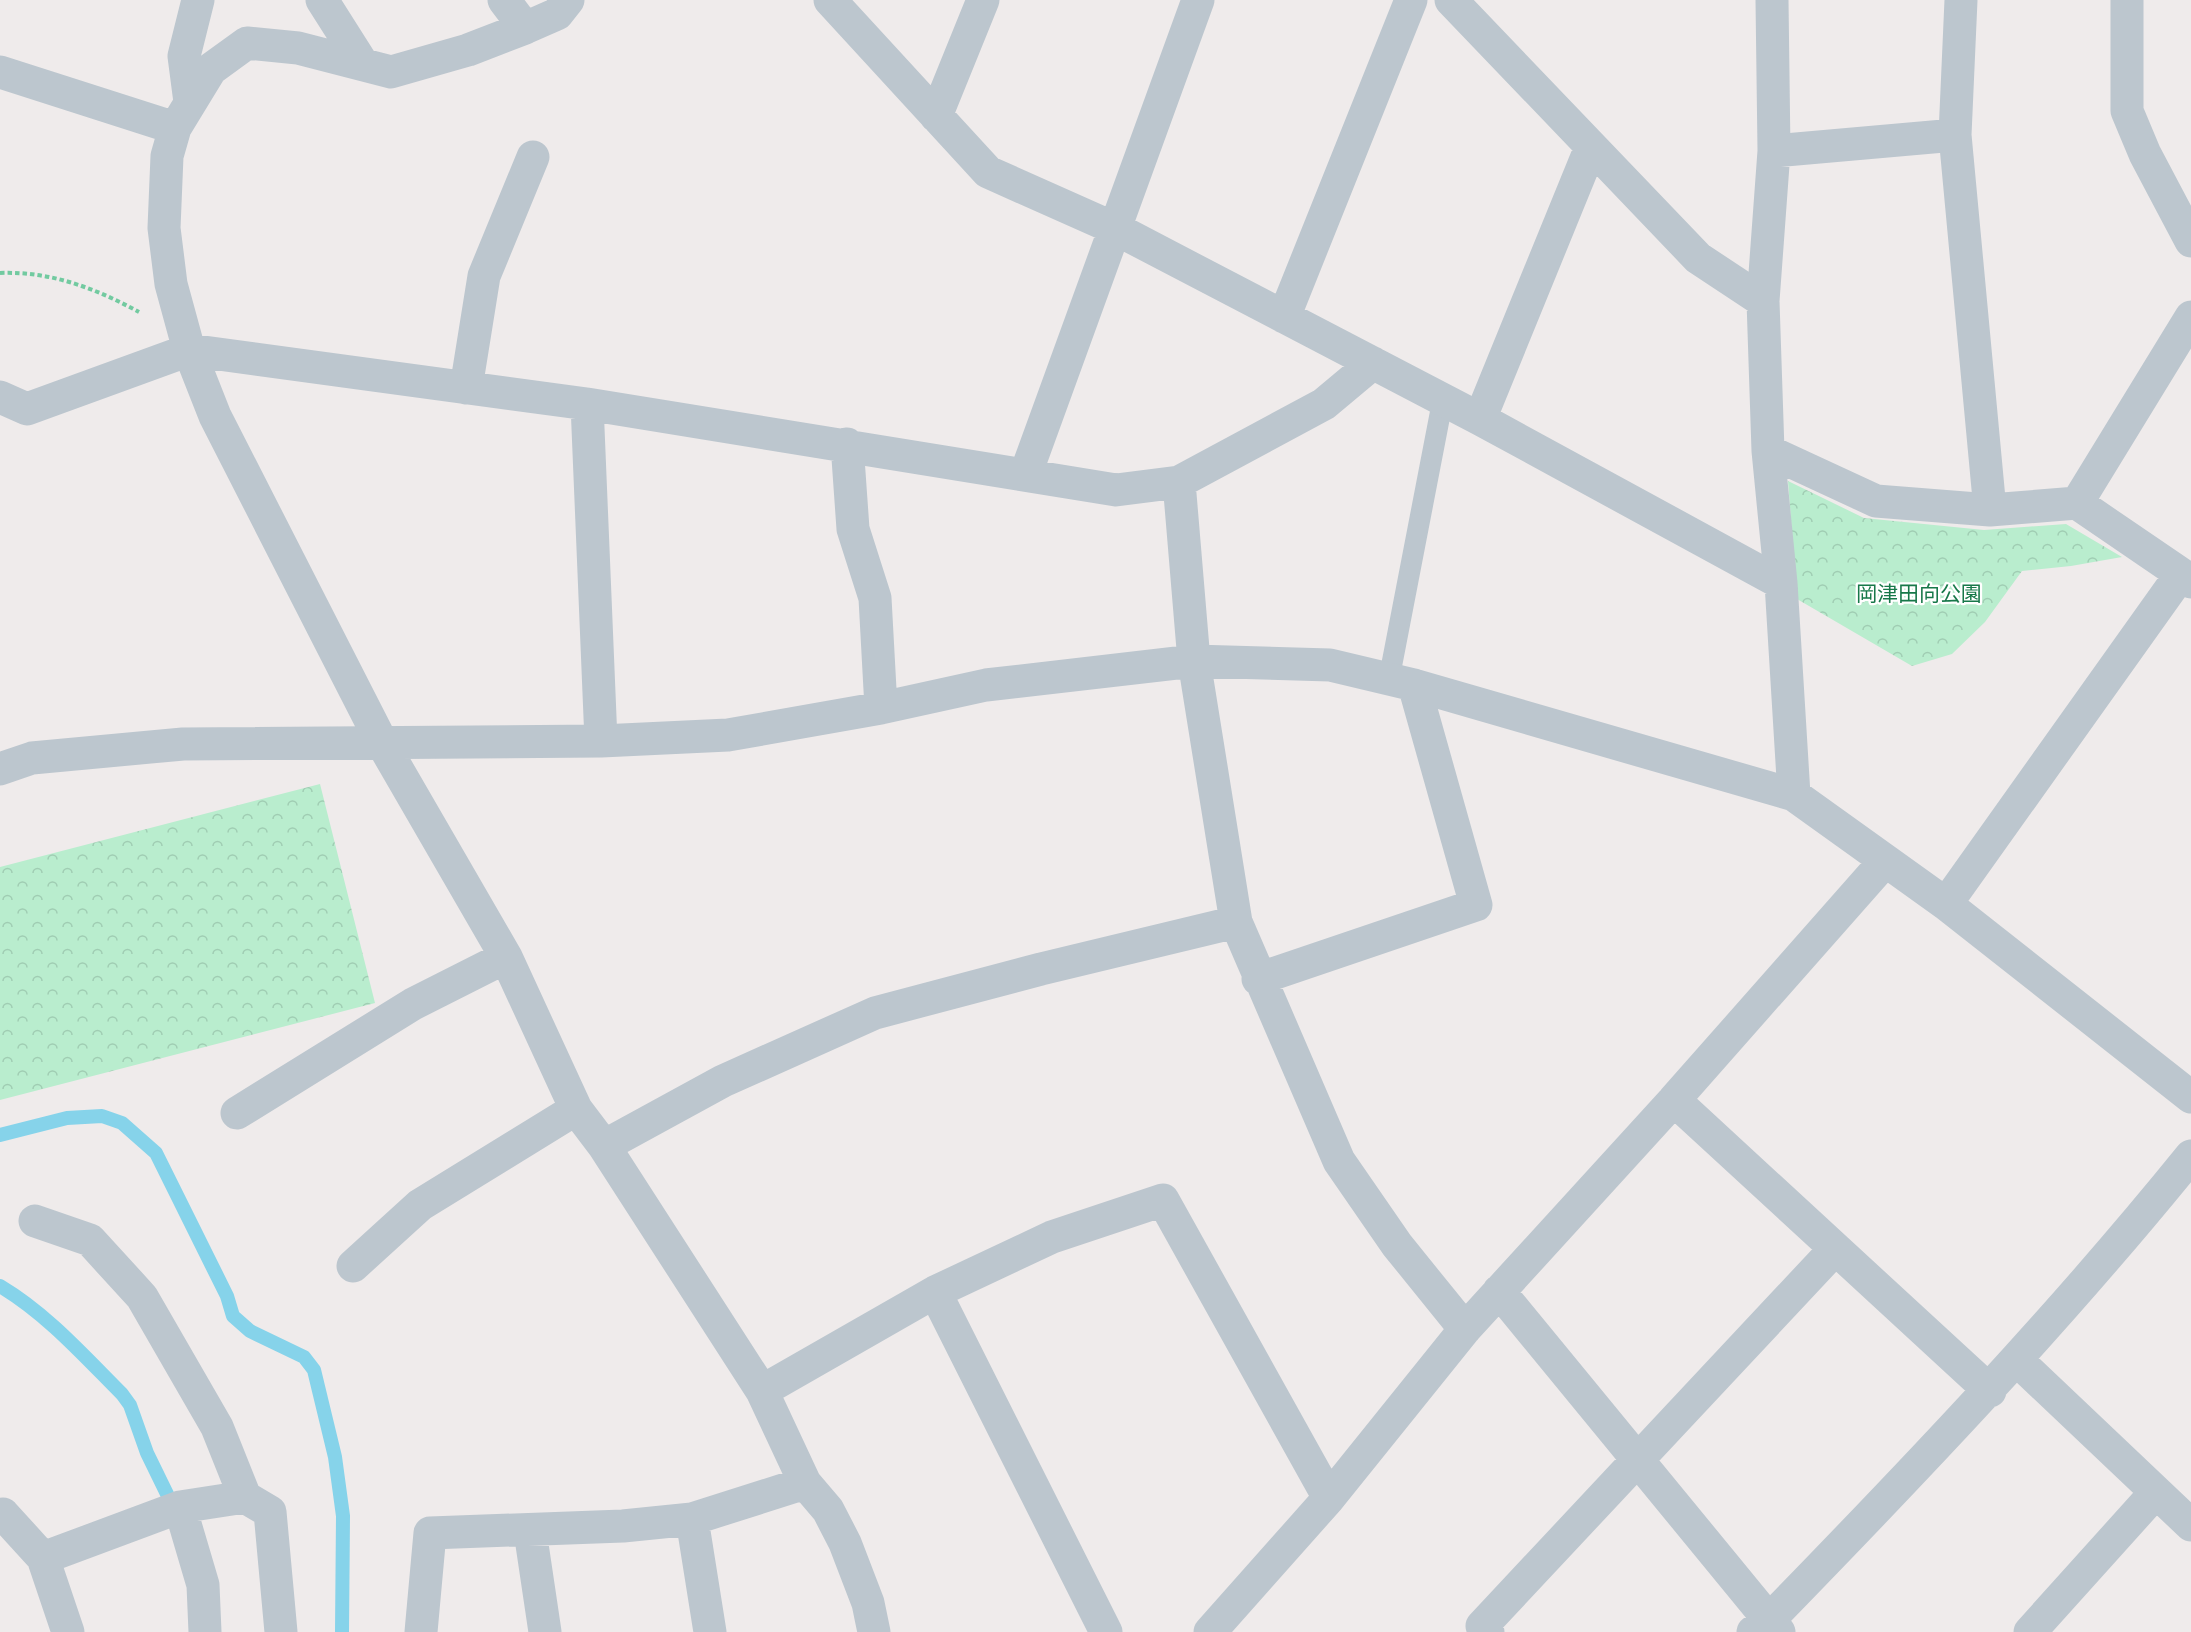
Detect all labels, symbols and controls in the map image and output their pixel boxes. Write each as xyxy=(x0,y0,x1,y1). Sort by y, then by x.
park label: 岡津田向公園 xyxy=(1856,581,1982,606)

